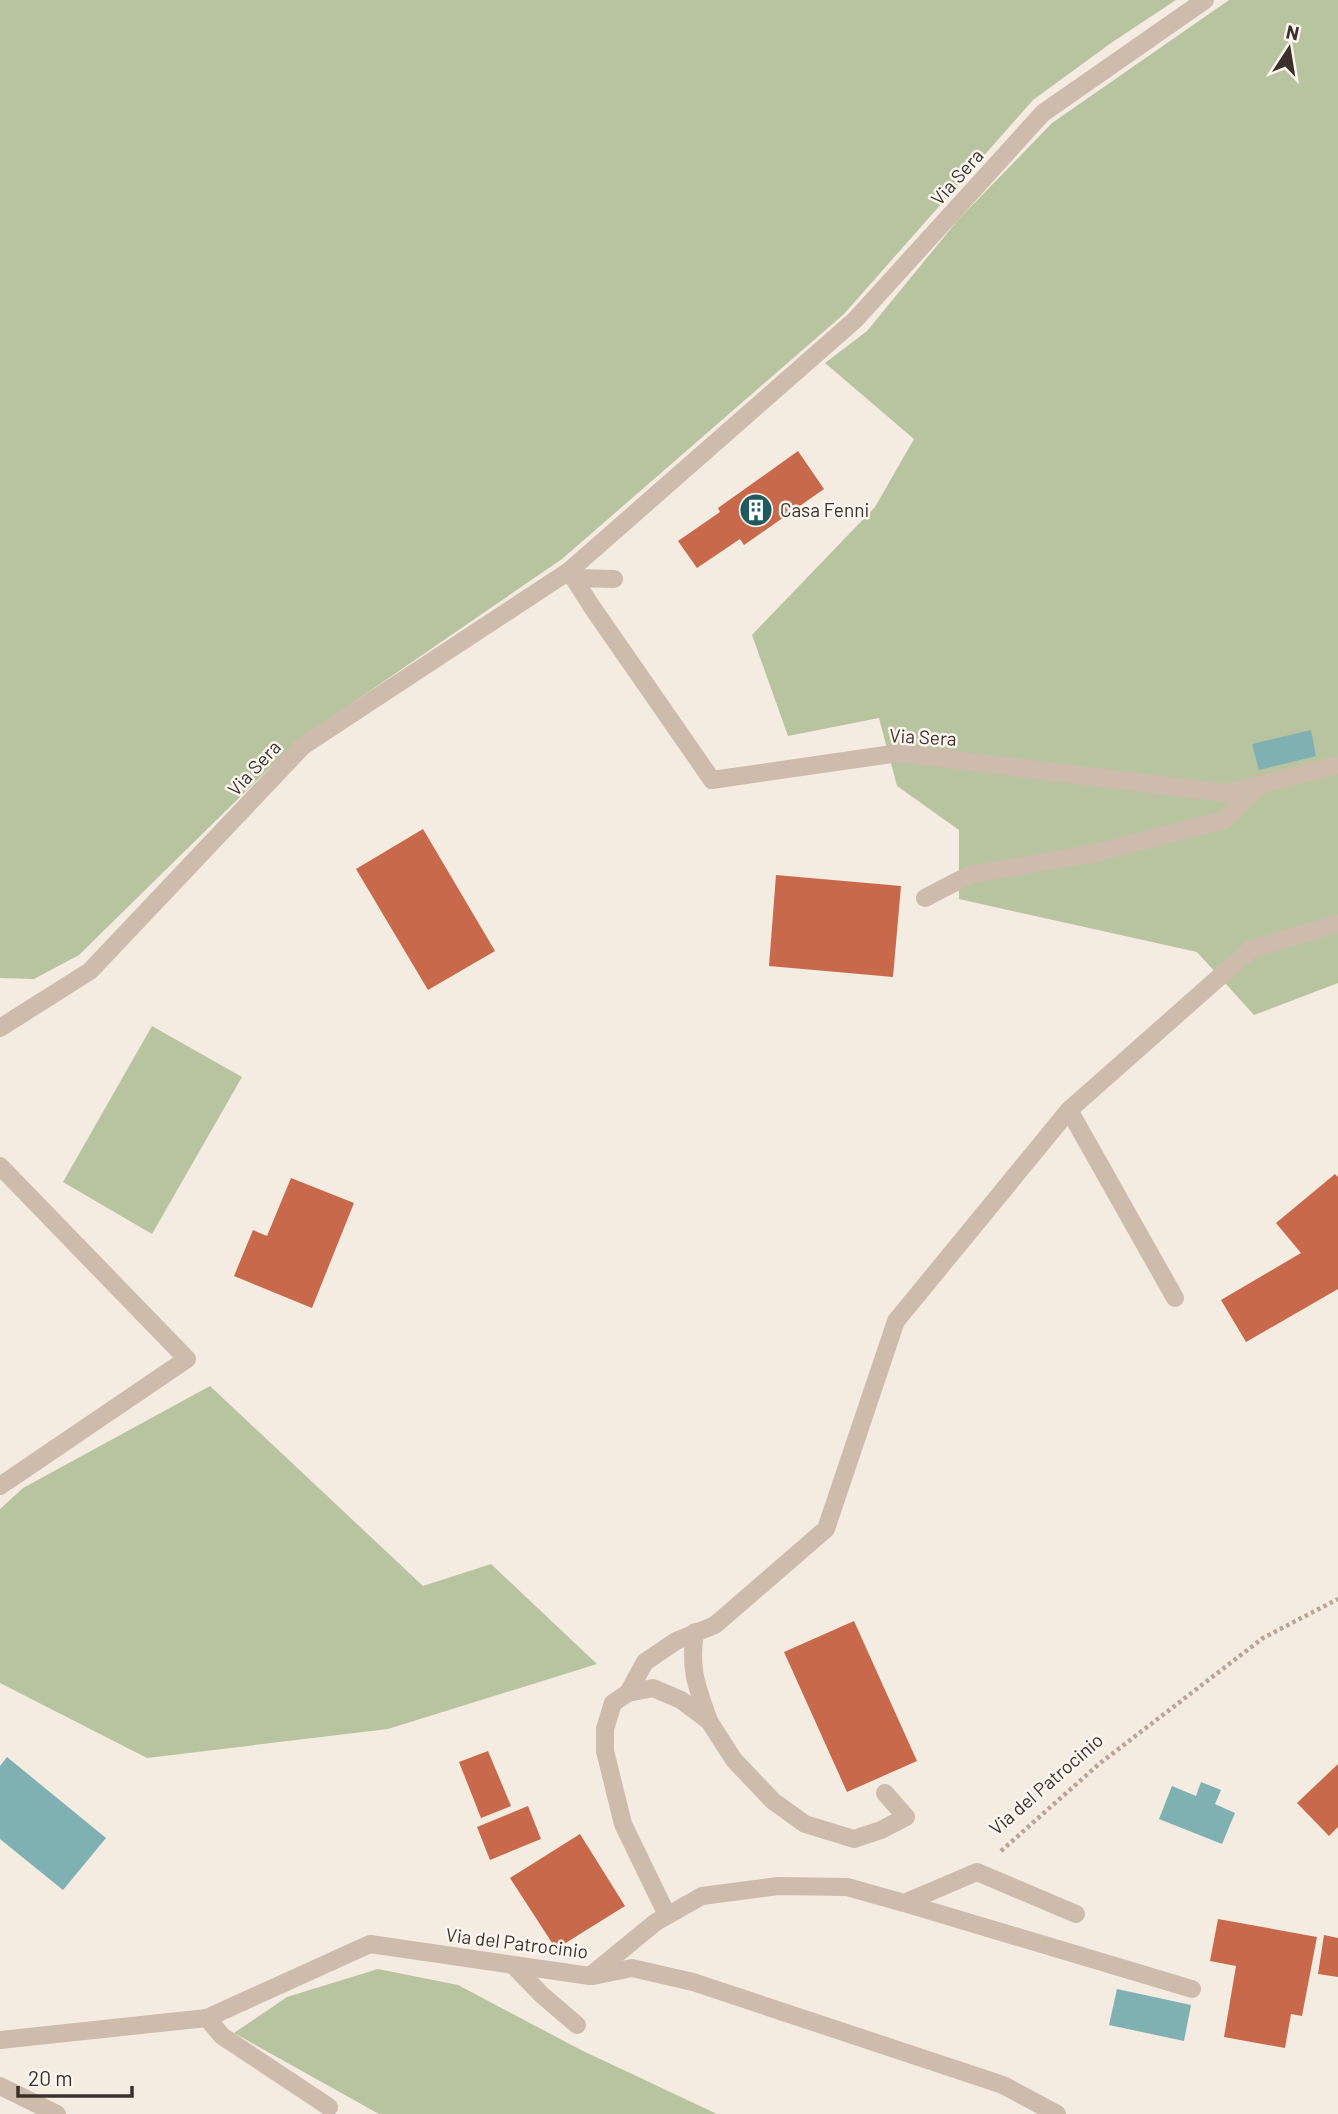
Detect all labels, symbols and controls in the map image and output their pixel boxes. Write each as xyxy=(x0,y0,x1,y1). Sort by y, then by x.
north arrow xyxy=(1254,14,1324,84)
text: N xyxy=(1284,19,1301,44)
street label: Via Sera xyxy=(926,144,988,209)
building icon: Casa Fenni xyxy=(737,491,775,529)
place label: Casa Fenni xyxy=(780,498,869,521)
street label: Via Sera xyxy=(889,723,957,750)
street label: Via Sera xyxy=(222,735,285,800)
street label: Via del Patrocinio xyxy=(984,1728,1107,1839)
street label: Via del Patrocinio xyxy=(445,1922,590,1963)
scale bar xyxy=(18,2054,131,2098)
text: 20 m xyxy=(28,2065,73,2090)

